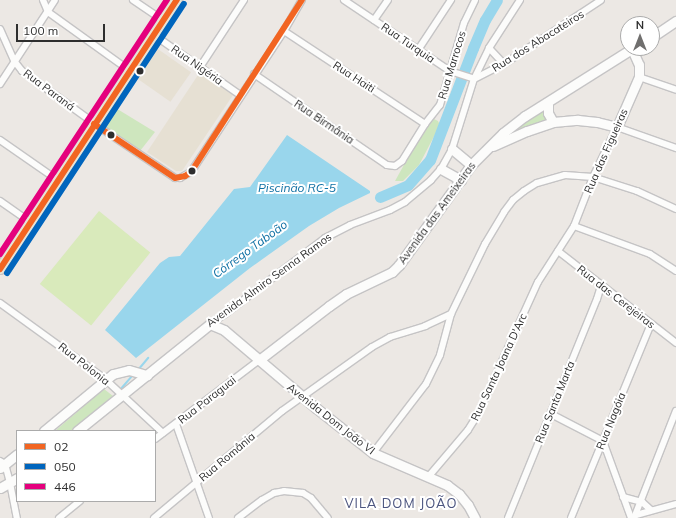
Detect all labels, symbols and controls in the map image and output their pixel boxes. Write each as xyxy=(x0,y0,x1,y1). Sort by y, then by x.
street label: Rua dos Abacateiros xyxy=(490,7,586,75)
scale bar xyxy=(18,16,107,42)
north arrow xyxy=(620,16,660,56)
text: N xyxy=(636,18,644,32)
street label: Rua Turquia xyxy=(379,20,437,66)
text: 100 m xyxy=(23,23,58,38)
street label: Rua Marrocos xyxy=(435,29,469,101)
street label: Rua Nigéria xyxy=(169,42,225,88)
street label: Rua Haiti xyxy=(330,59,378,95)
unlabelled marker xyxy=(135,66,145,76)
street label: Rua Paraná xyxy=(21,67,77,113)
street label: Rua Birmânia xyxy=(292,97,356,147)
street label: Rua das Figueiras xyxy=(581,107,631,195)
unlabelled marker xyxy=(106,130,116,140)
street label: Avenida das Ameixeiras xyxy=(396,159,478,267)
unlabelled marker xyxy=(187,166,197,176)
water label: Piscinão RC-5 xyxy=(258,181,336,195)
water label: Córrego Taboão xyxy=(210,217,290,281)
street label: Avenida Almiro Senna Ramos xyxy=(204,230,334,330)
street label: Rua das Cerejeiras xyxy=(574,262,658,332)
street label: Rua Santa Joana D'Arc xyxy=(468,311,530,423)
street label: Rua Polonia xyxy=(56,340,112,388)
street label: Rua Santa Marta xyxy=(533,359,577,445)
street label: Rua Paraguai xyxy=(175,373,239,427)
street label: Avenida Dom João VI xyxy=(284,381,378,457)
street label: Rua Nagóia xyxy=(594,391,628,451)
legend xyxy=(16,430,156,502)
street label: Rua România xyxy=(196,430,258,484)
text: 02 xyxy=(54,439,68,454)
text: 050 xyxy=(54,459,76,474)
text: 446 xyxy=(54,479,76,494)
district label: VILA DOM JOÃO xyxy=(344,495,458,511)

